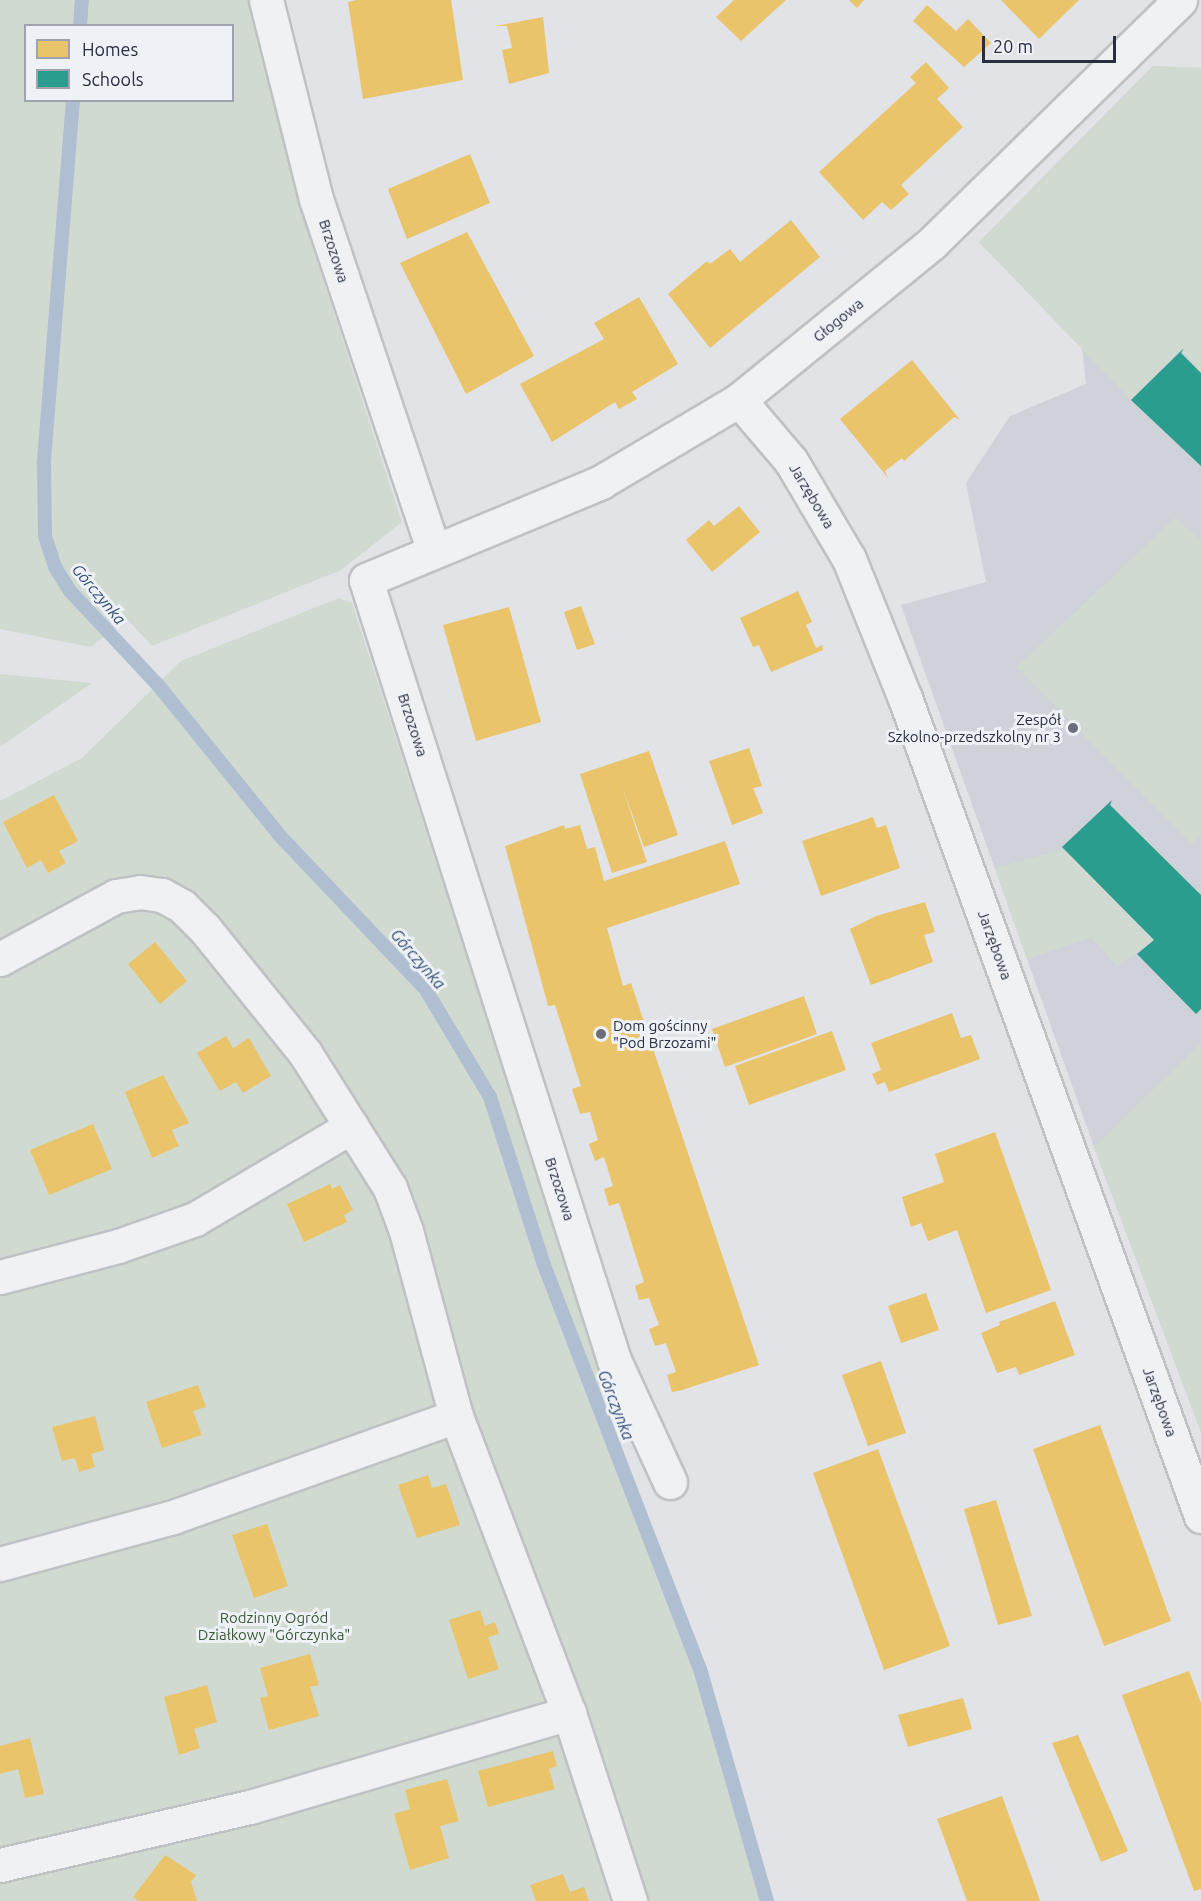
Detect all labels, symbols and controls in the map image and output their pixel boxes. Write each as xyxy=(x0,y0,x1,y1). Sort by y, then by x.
legend xyxy=(24,24,234,102)
scale bar xyxy=(985,24,1118,62)
text: 20 m xyxy=(993,36,1033,56)
text: Homes xyxy=(82,39,138,59)
text: Schools xyxy=(82,69,144,89)
street label: Brzozowa xyxy=(315,217,353,285)
street label: Głogowa xyxy=(809,294,867,346)
street label: Jarzębowa xyxy=(786,460,838,532)
water label: Górczynka xyxy=(68,560,130,628)
street label: Brzozowa xyxy=(394,691,432,759)
place label: Zespół Szkolno-przedszkolny nr 3 xyxy=(888,710,1061,745)
marker: Zespół Szkolno-przedszkolny nr 3 xyxy=(1066,721,1080,735)
street label: Jarzębowa xyxy=(974,908,1016,982)
water label: Górczynka xyxy=(387,925,449,993)
place label: Dom gościnny "Pod Brzozami" xyxy=(613,1016,717,1051)
marker: Dom gościnny "Pod Brzozami" xyxy=(594,1027,608,1041)
street label: Brzozowa xyxy=(541,1155,579,1223)
street label: Jarzębowa xyxy=(1139,1365,1181,1439)
water label: Górczynka xyxy=(594,1367,638,1443)
park label: Rodzinny Ogród Działkowy "Górczynka" xyxy=(198,1608,350,1643)

